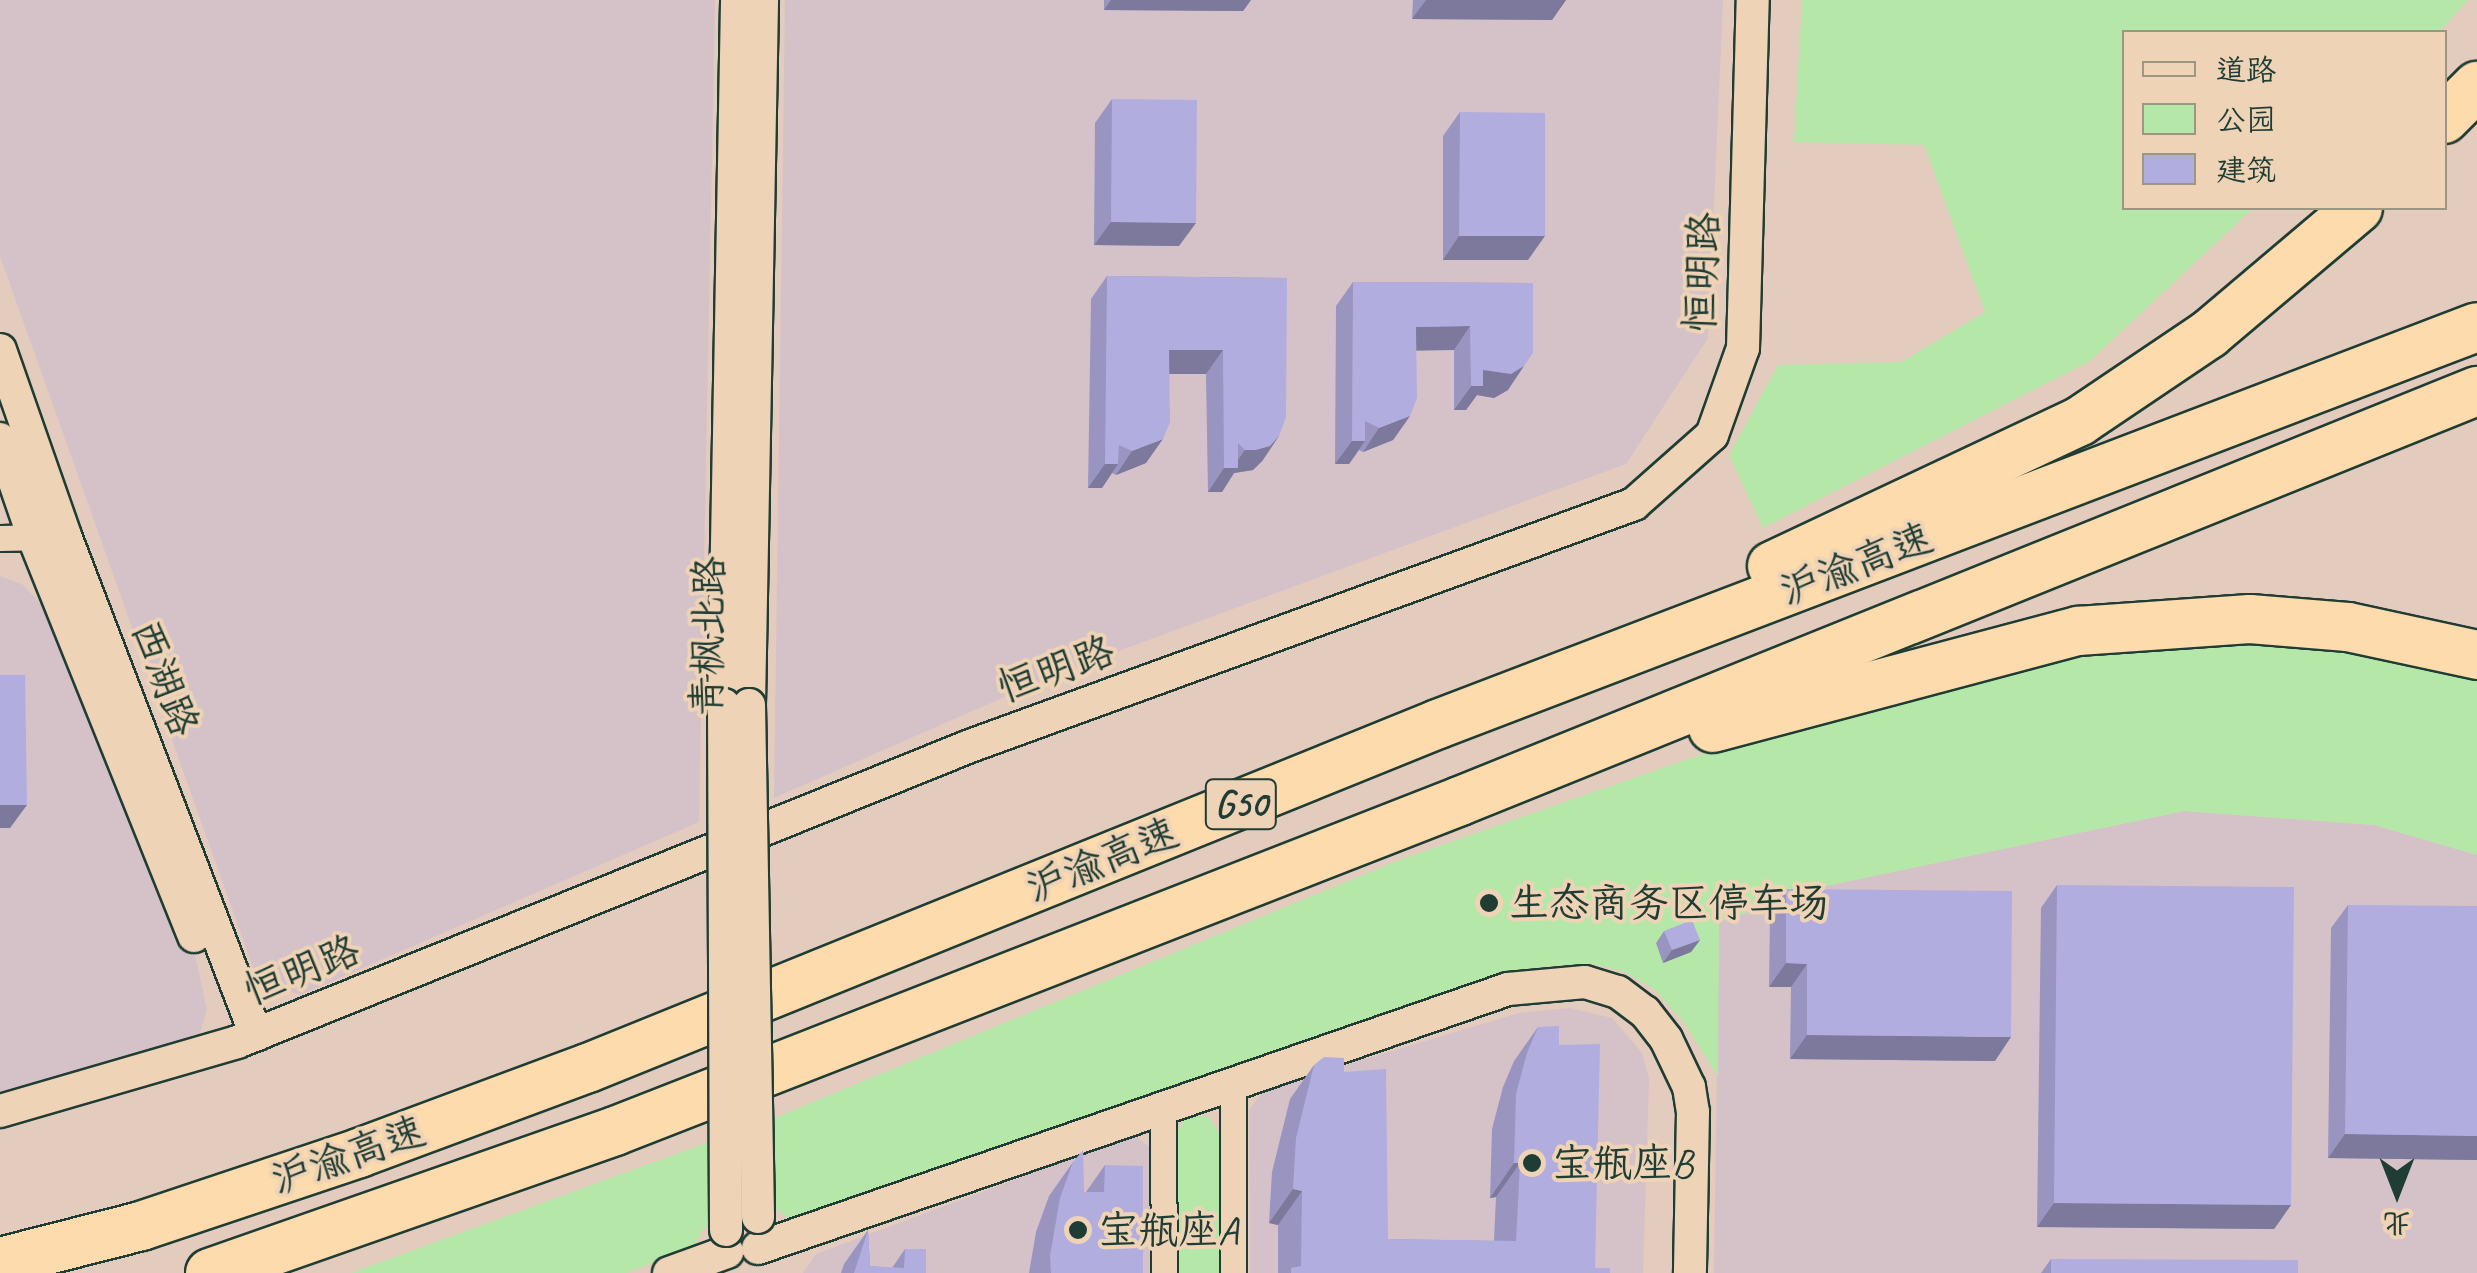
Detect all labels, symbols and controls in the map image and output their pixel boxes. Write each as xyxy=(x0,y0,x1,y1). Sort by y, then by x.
legend xyxy=(2122,30,2447,210)
text: 道路 xyxy=(2216,51,2276,89)
text: 公园 xyxy=(2216,101,2276,139)
text: 建筑 xyxy=(2216,151,2276,189)
street label: 恒明路 xyxy=(1676,211,1728,333)
street label: 沪渝高速 xyxy=(1773,513,1939,615)
street label: 青枫北路 xyxy=(683,556,733,716)
street label: 西湖路 xyxy=(121,613,209,743)
street label: 恒明路 xyxy=(991,626,1121,712)
road number: G50 xyxy=(1204,771,1278,837)
street label: 沪渝高速 xyxy=(1019,808,1185,912)
place label: 生态商务区停车场 xyxy=(1509,879,1829,927)
marker: 生态商务区停车场 xyxy=(1478,892,1500,914)
street label: 恒明路 xyxy=(237,925,367,1015)
street label: 沪渝高速 xyxy=(265,1106,431,1204)
place label: 宝瓶座B xyxy=(1552,1139,1693,1187)
north arrow xyxy=(2347,1143,2447,1243)
marker: 宝瓶座B xyxy=(1521,1152,1543,1174)
place label: 宝瓶座A xyxy=(1098,1206,1238,1254)
text: 北 xyxy=(2383,1206,2411,1241)
marker: 宝瓶座A xyxy=(1067,1219,1089,1241)

